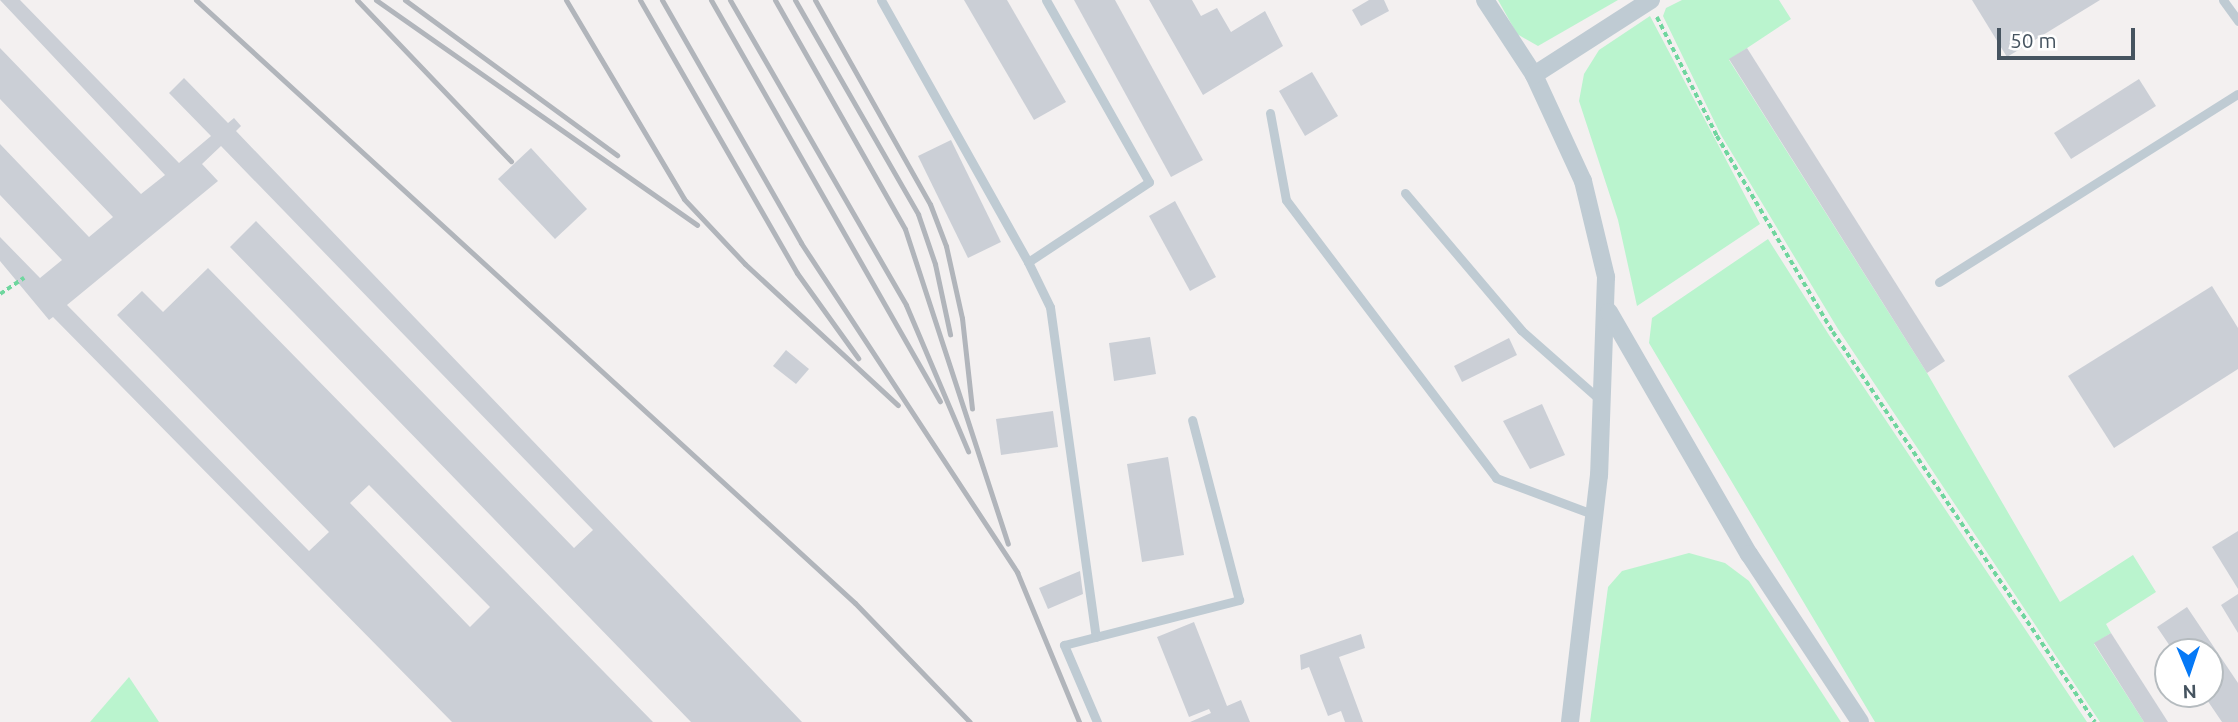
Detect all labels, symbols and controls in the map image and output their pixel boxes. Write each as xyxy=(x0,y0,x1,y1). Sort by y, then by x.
scale bar xyxy=(2000,14,2138,58)
text: 50 m xyxy=(2010,28,2057,52)
north arrow xyxy=(2154,638,2224,708)
text: N xyxy=(2182,681,2197,703)

